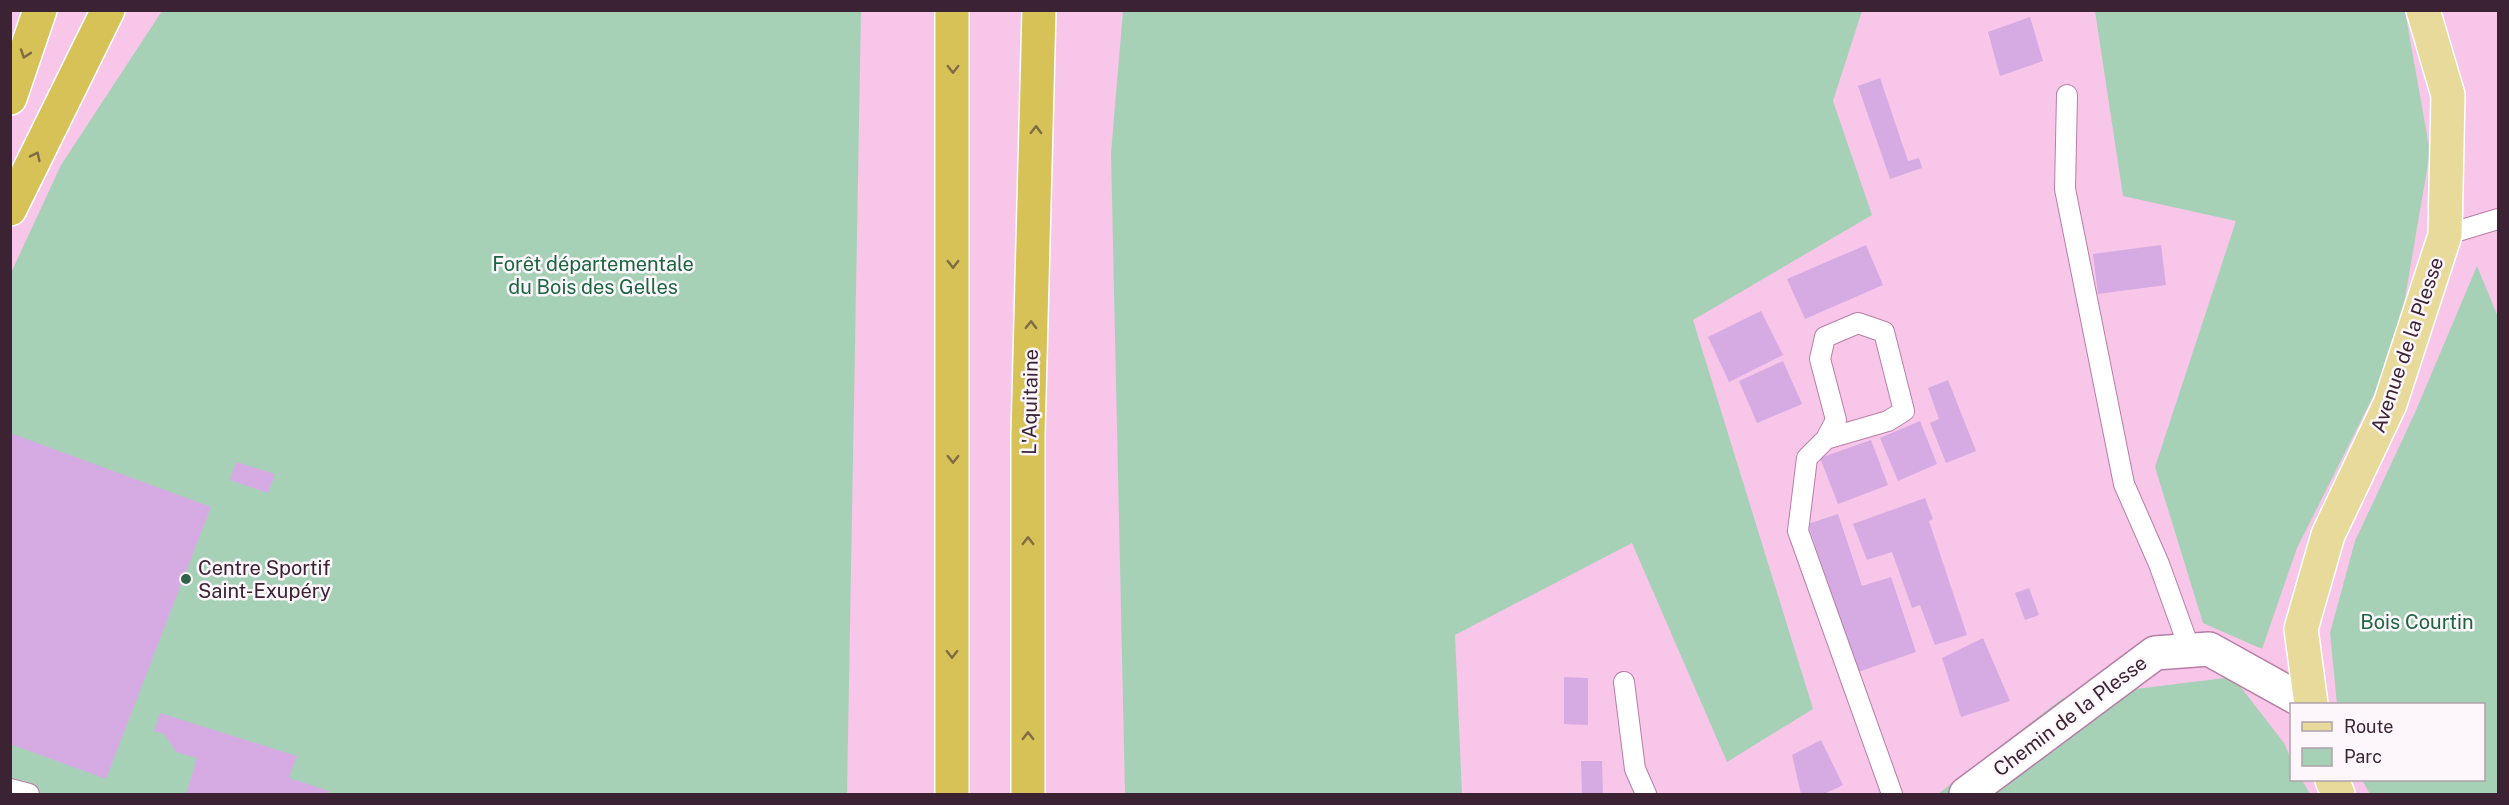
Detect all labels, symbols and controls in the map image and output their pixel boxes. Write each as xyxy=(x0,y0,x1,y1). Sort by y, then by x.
one-way arrow xyxy=(20,48,33,59)
one-way arrow xyxy=(947,64,959,73)
one-way arrow xyxy=(1030,126,1042,135)
one-way arrow xyxy=(29,152,41,163)
park label: Forêt départementale du Bois des Gelles xyxy=(492,252,694,299)
street label: Avenue de la Plesse xyxy=(2366,254,2448,436)
one-way arrow xyxy=(947,259,959,268)
one-way arrow xyxy=(1025,321,1038,330)
street label: L'Aquitaine xyxy=(1017,349,1043,455)
one-way arrow xyxy=(947,454,959,463)
one-way arrow xyxy=(1022,537,1034,546)
place label: Centre Sportif Saint-Exupéry xyxy=(198,556,331,603)
marker: Centre Sportif Saint-Exupéry xyxy=(179,572,193,586)
park label: Bois Courtin xyxy=(2360,610,2474,634)
one-way arrow xyxy=(946,649,958,658)
street label: Chemin de la Plesse xyxy=(1988,650,2152,782)
legend xyxy=(2290,703,2485,781)
text: Route xyxy=(2344,716,2393,737)
one-way arrow xyxy=(1022,732,1034,741)
text: Parc xyxy=(2344,746,2382,767)

